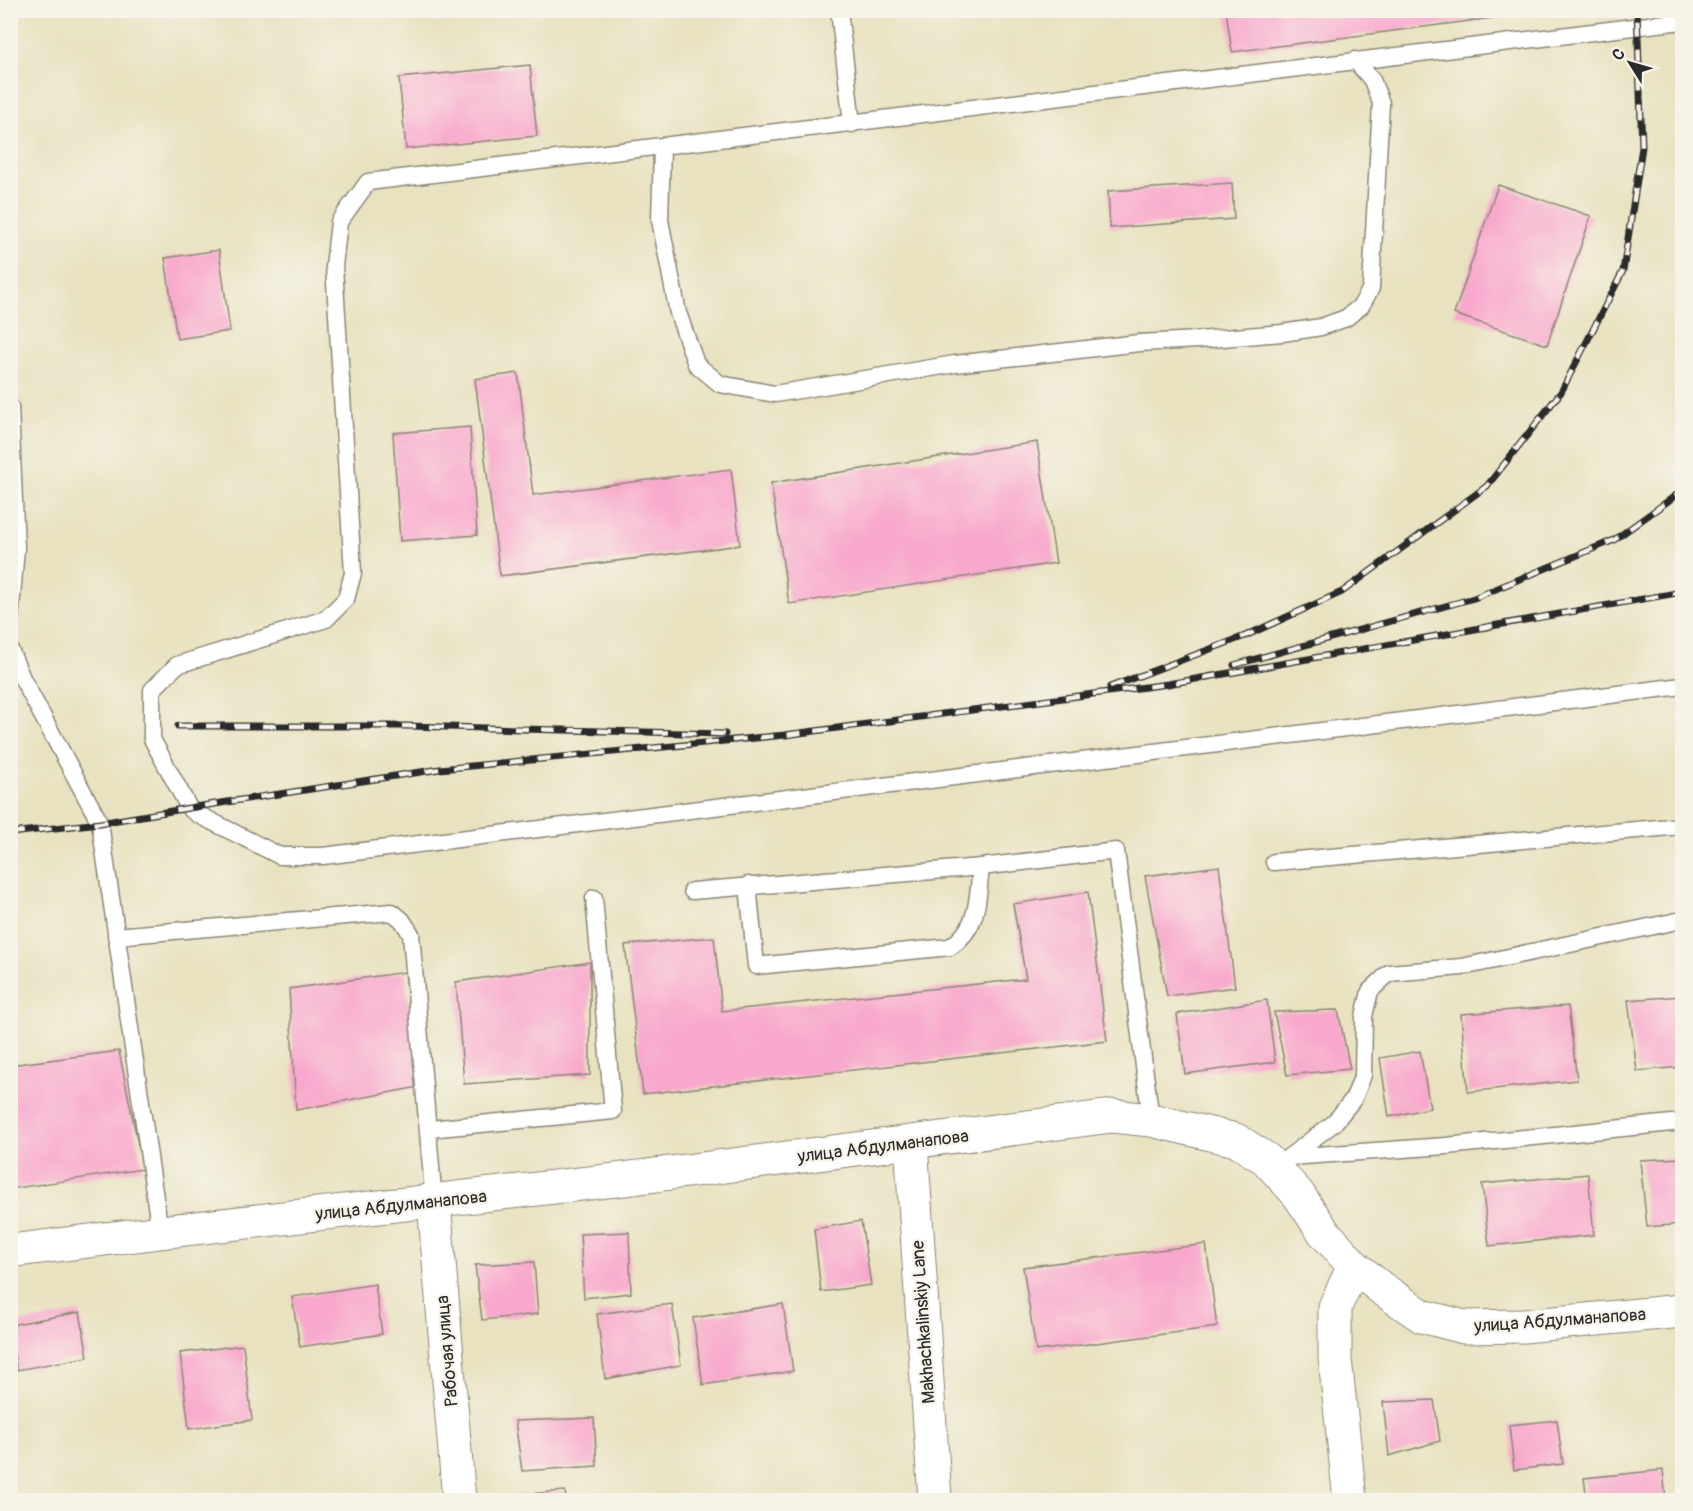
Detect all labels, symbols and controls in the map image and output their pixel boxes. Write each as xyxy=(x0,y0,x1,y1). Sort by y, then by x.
north arrow xyxy=(1600,33,1660,93)
text: С xyxy=(1608,45,1630,65)
street label: улица Абдулманапова xyxy=(795,1125,970,1169)
street label: улица Абдулманапова xyxy=(313,1185,488,1226)
street label: Makhachkalinskiy Lane xyxy=(906,1239,941,1404)
street label: Рабочая улица xyxy=(431,1294,464,1407)
street label: улица Абдулманапова xyxy=(1472,1303,1647,1338)

